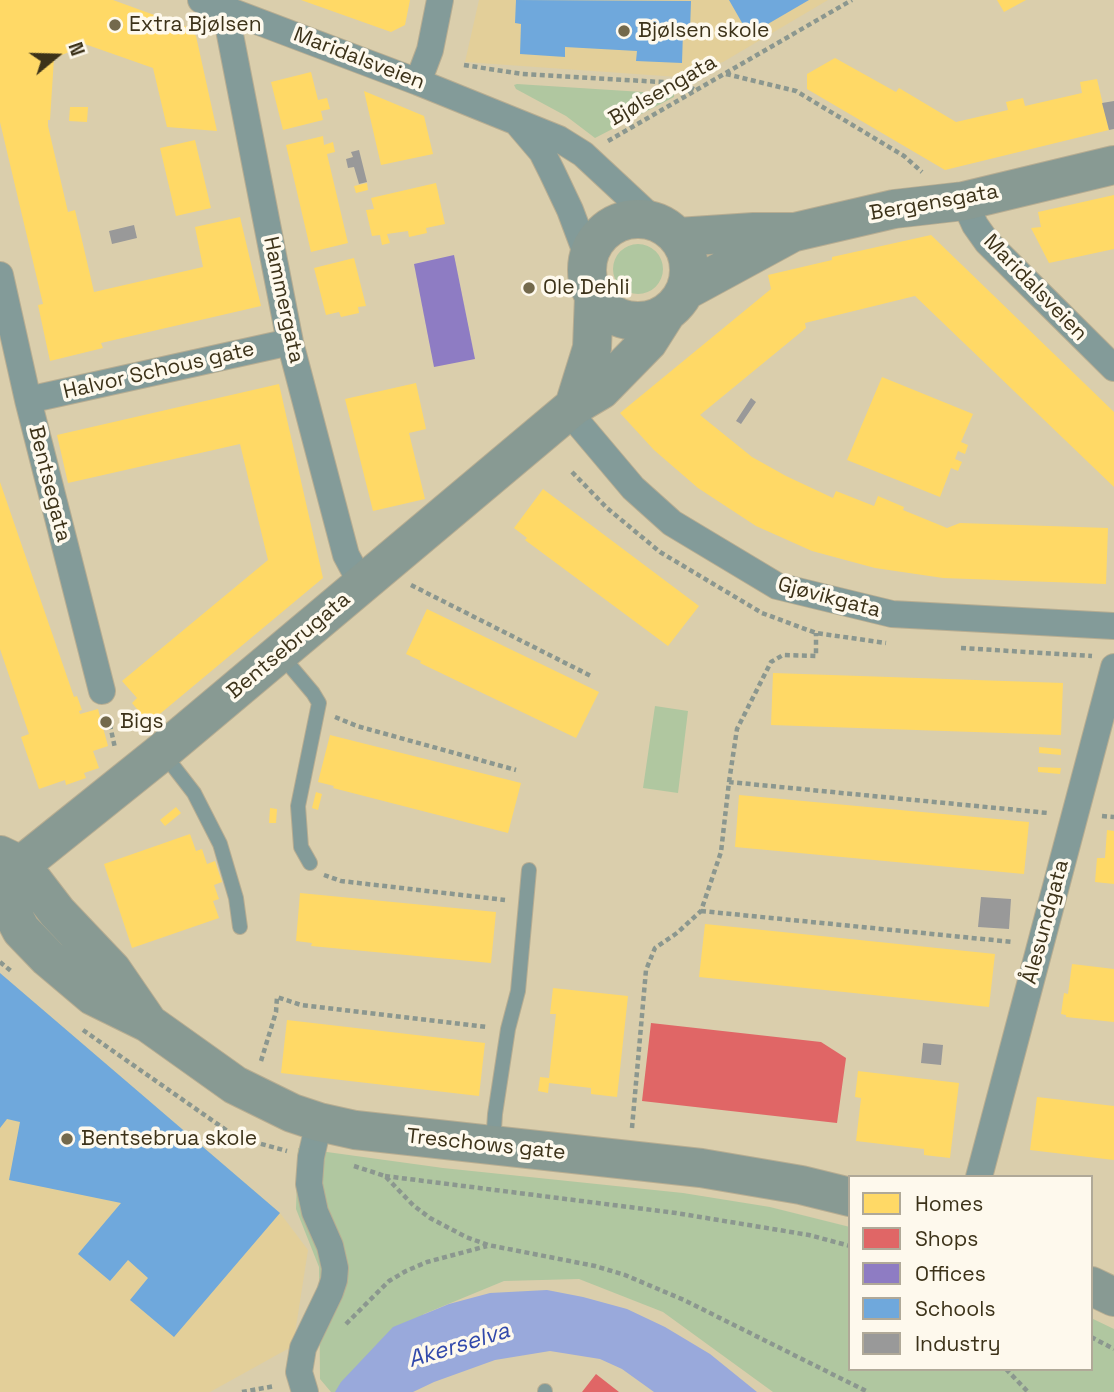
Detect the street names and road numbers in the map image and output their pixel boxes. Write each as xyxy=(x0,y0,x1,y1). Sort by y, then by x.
street label: Maridalsveien xyxy=(290,22,428,96)
street label: Bjølsengata xyxy=(605,50,721,132)
street label: Bergensgata xyxy=(868,179,1000,227)
street label: Maridalsveien xyxy=(978,229,1092,347)
street label: Hammergata xyxy=(257,235,309,365)
street label: Halvor Schous gate xyxy=(61,337,257,405)
street label: Bentsegata xyxy=(22,423,76,545)
street label: Gjøvikgata xyxy=(775,572,883,624)
street label: Bentsebrugata xyxy=(222,587,356,705)
street label: Ålesundgata xyxy=(1017,857,1075,987)
street label: Treschows gate xyxy=(405,1124,567,1166)

